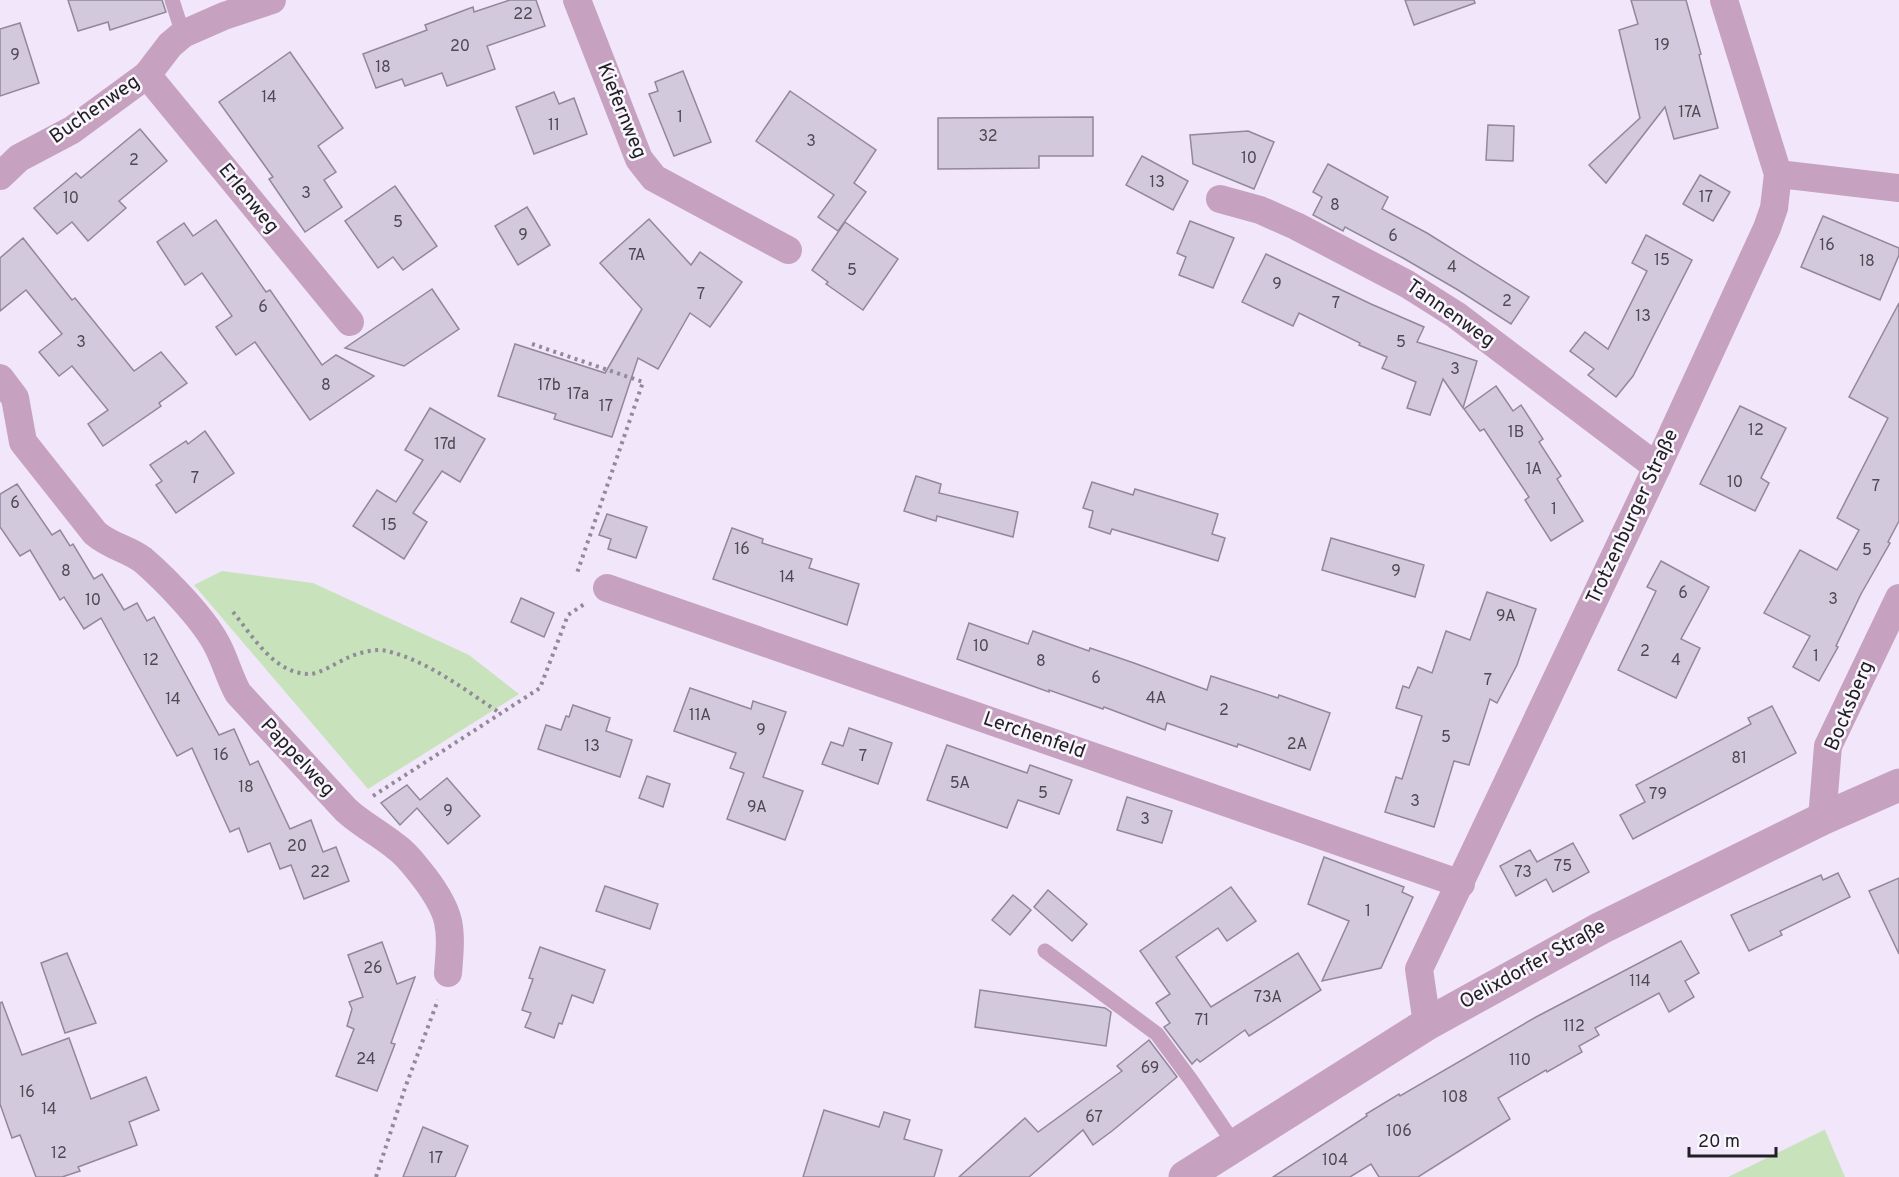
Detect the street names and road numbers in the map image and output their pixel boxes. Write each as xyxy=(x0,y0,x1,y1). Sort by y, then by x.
street label: Kiefernweg xyxy=(590,59,652,163)
street label: Buchenweg xyxy=(45,69,145,151)
street label: Erlenweg xyxy=(212,158,284,240)
street label: Tannenweg xyxy=(1400,274,1500,354)
street label: Trotzenburger Straße xyxy=(1581,425,1685,609)
street label: Bocksberg xyxy=(1819,657,1881,755)
street label: Lerchenfeld xyxy=(979,706,1089,766)
street label: Pappelweg xyxy=(254,713,340,803)
street label: Oelixdorfer Straße xyxy=(1455,914,1611,1016)

